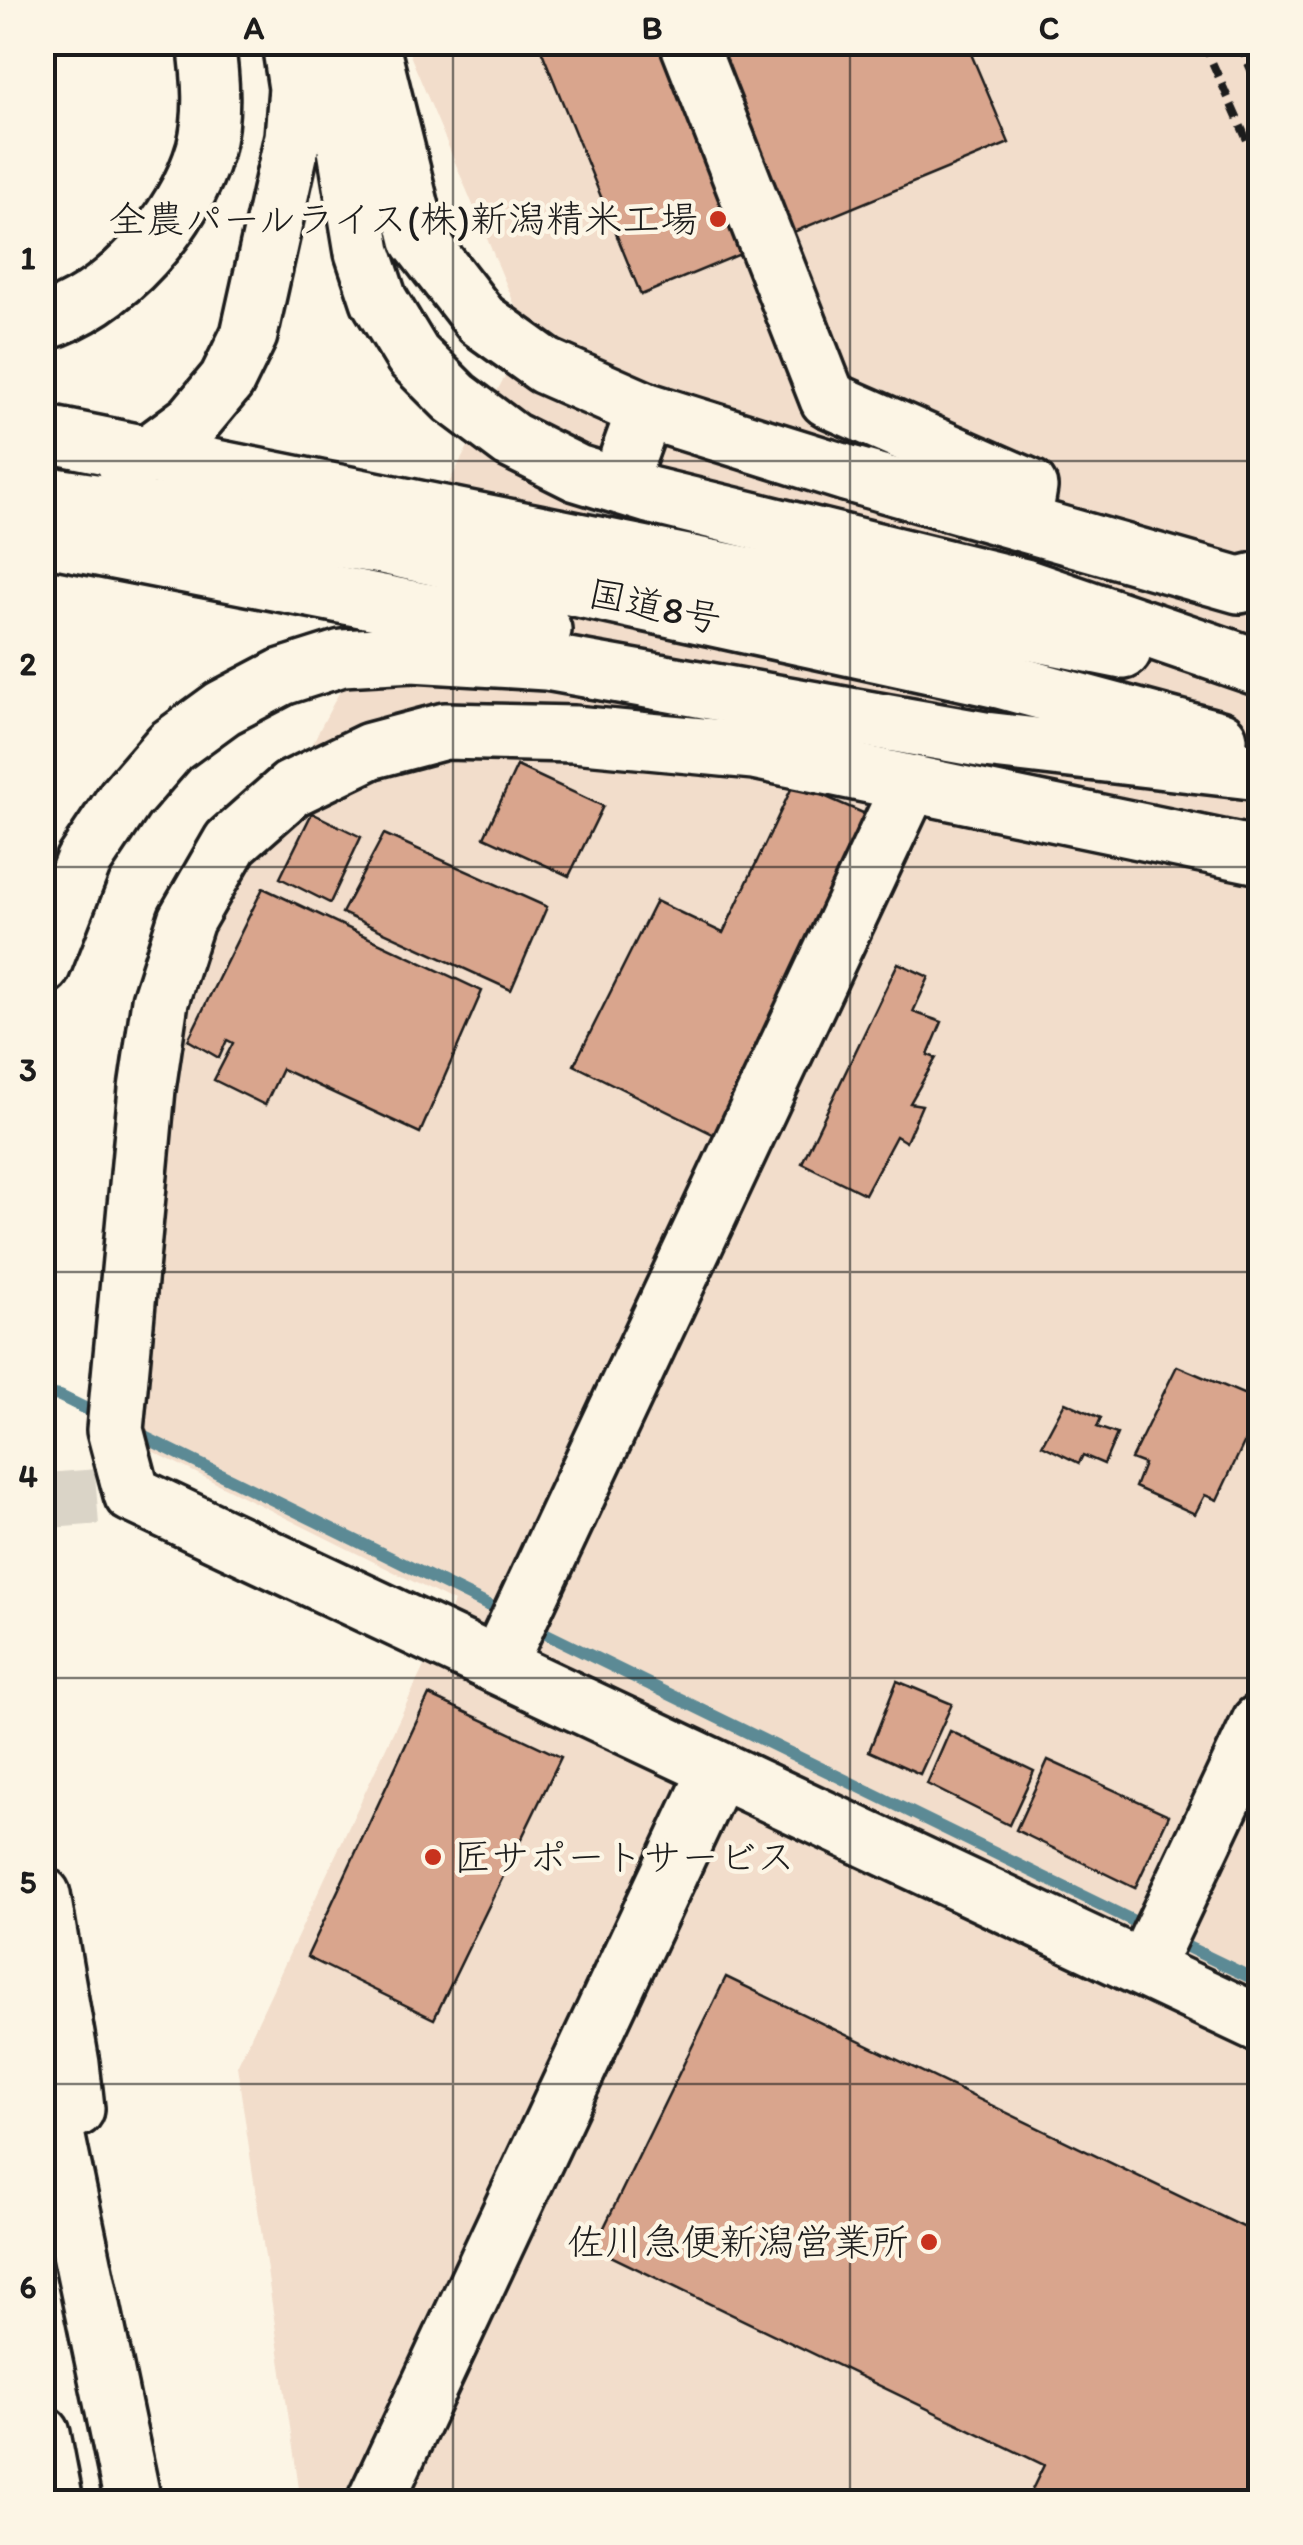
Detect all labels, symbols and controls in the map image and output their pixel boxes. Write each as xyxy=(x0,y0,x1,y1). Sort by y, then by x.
text: A xyxy=(243,9,265,47)
text: B xyxy=(642,9,662,47)
text: C xyxy=(1039,9,1059,47)
place label: 全農パールライス(株)新潟精米工場 xyxy=(109,196,698,242)
marker: 全農パールライス(株)新潟精米工場 xyxy=(707,208,729,230)
text: 1 xyxy=(21,239,36,277)
street label: 国道8号 xyxy=(584,569,726,643)
text: 2 xyxy=(20,645,37,683)
text: 3 xyxy=(19,1051,37,1089)
text: 4 xyxy=(18,1457,38,1495)
place label: 匠サポートサービス xyxy=(453,1834,795,1880)
marker: 匠サポートサービス xyxy=(422,1846,444,1868)
text: 5 xyxy=(20,1863,37,1901)
place label: 佐川急便新潟営業所 xyxy=(567,2219,909,2265)
marker: 佐川急便新潟営業所 xyxy=(918,2231,940,2253)
text: 6 xyxy=(20,2268,37,2306)

